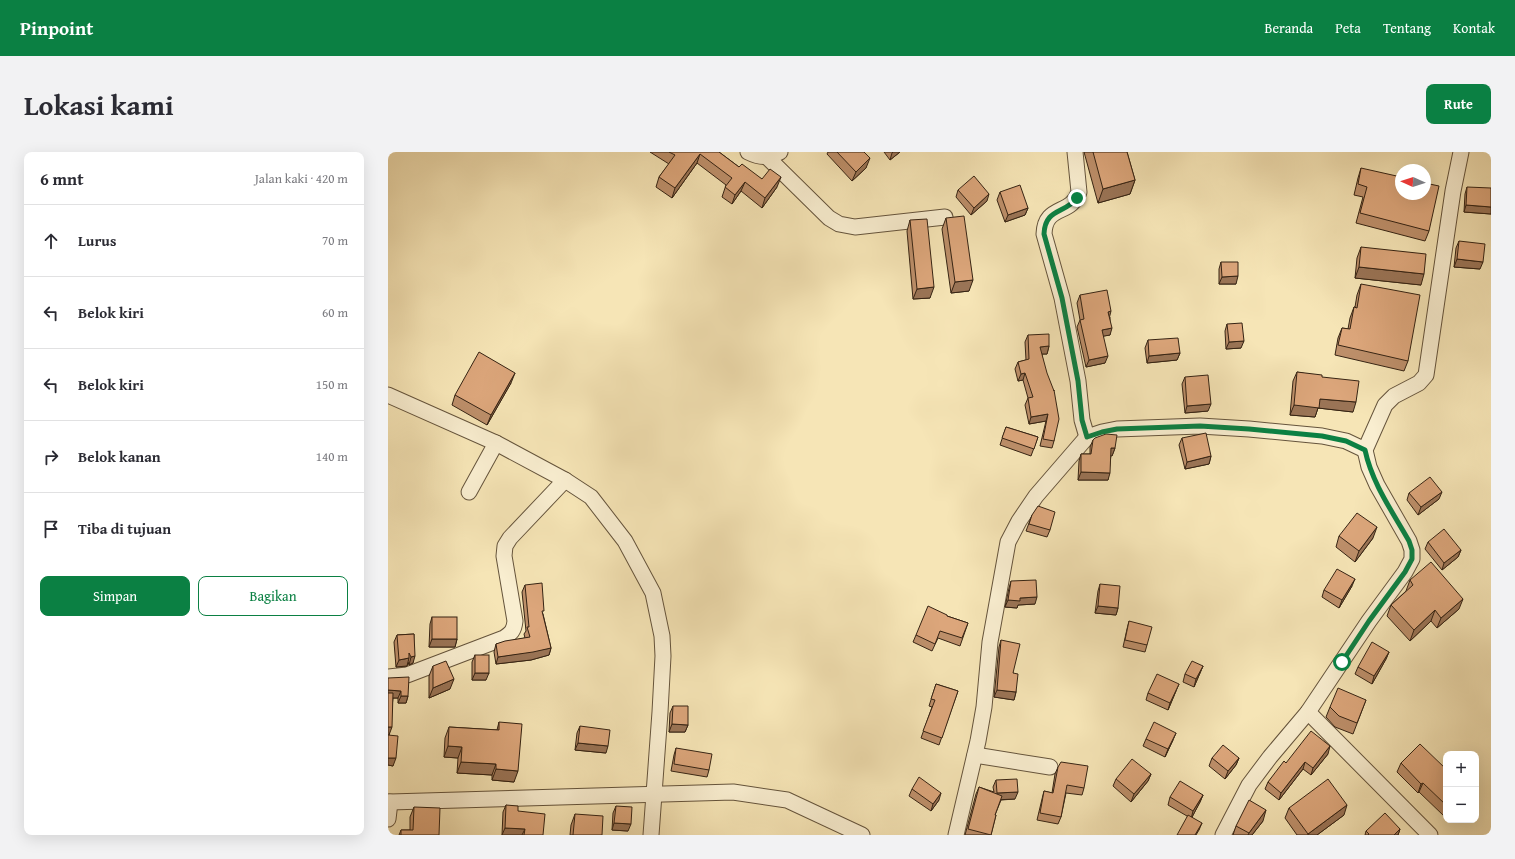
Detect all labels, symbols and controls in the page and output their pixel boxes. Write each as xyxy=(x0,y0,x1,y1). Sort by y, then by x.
text: Pinpoint xyxy=(20,14,93,42)
text: Beranda xyxy=(1265,18,1313,38)
text: Peta xyxy=(1335,18,1361,38)
text: Tentang xyxy=(1383,18,1431,38)
text: Kontak xyxy=(1453,18,1495,38)
text: Lokasi kami xyxy=(24,84,174,125)
button: Rute xyxy=(1426,84,1491,124)
north arrow xyxy=(1395,164,1431,200)
text: 6 mnt xyxy=(40,166,84,191)
text: Jalan kaki · 420 m xyxy=(255,169,348,188)
route end xyxy=(1068,189,1086,207)
icon: ahead xyxy=(40,230,62,252)
text: Lurus xyxy=(78,230,116,251)
text: 70 m xyxy=(322,231,348,250)
icon: left xyxy=(40,302,62,324)
text: Belok kiri xyxy=(78,302,144,323)
text: 60 m xyxy=(322,303,348,322)
icon: left xyxy=(40,374,62,396)
text: Belok kiri xyxy=(78,374,144,395)
text: 150 m xyxy=(316,375,348,394)
icon: right xyxy=(40,446,62,468)
text: Belok kanan xyxy=(78,446,161,467)
text: 140 m xyxy=(316,447,348,466)
icon: arrive xyxy=(40,518,62,540)
text: Tiba di tujuan xyxy=(78,518,171,539)
button: Simpan xyxy=(40,576,190,616)
button: Bagikan xyxy=(198,576,348,616)
route start xyxy=(1333,653,1351,671)
map controls xyxy=(1443,751,1479,823)
button: + xyxy=(1443,751,1479,787)
button: − xyxy=(1443,787,1479,823)

